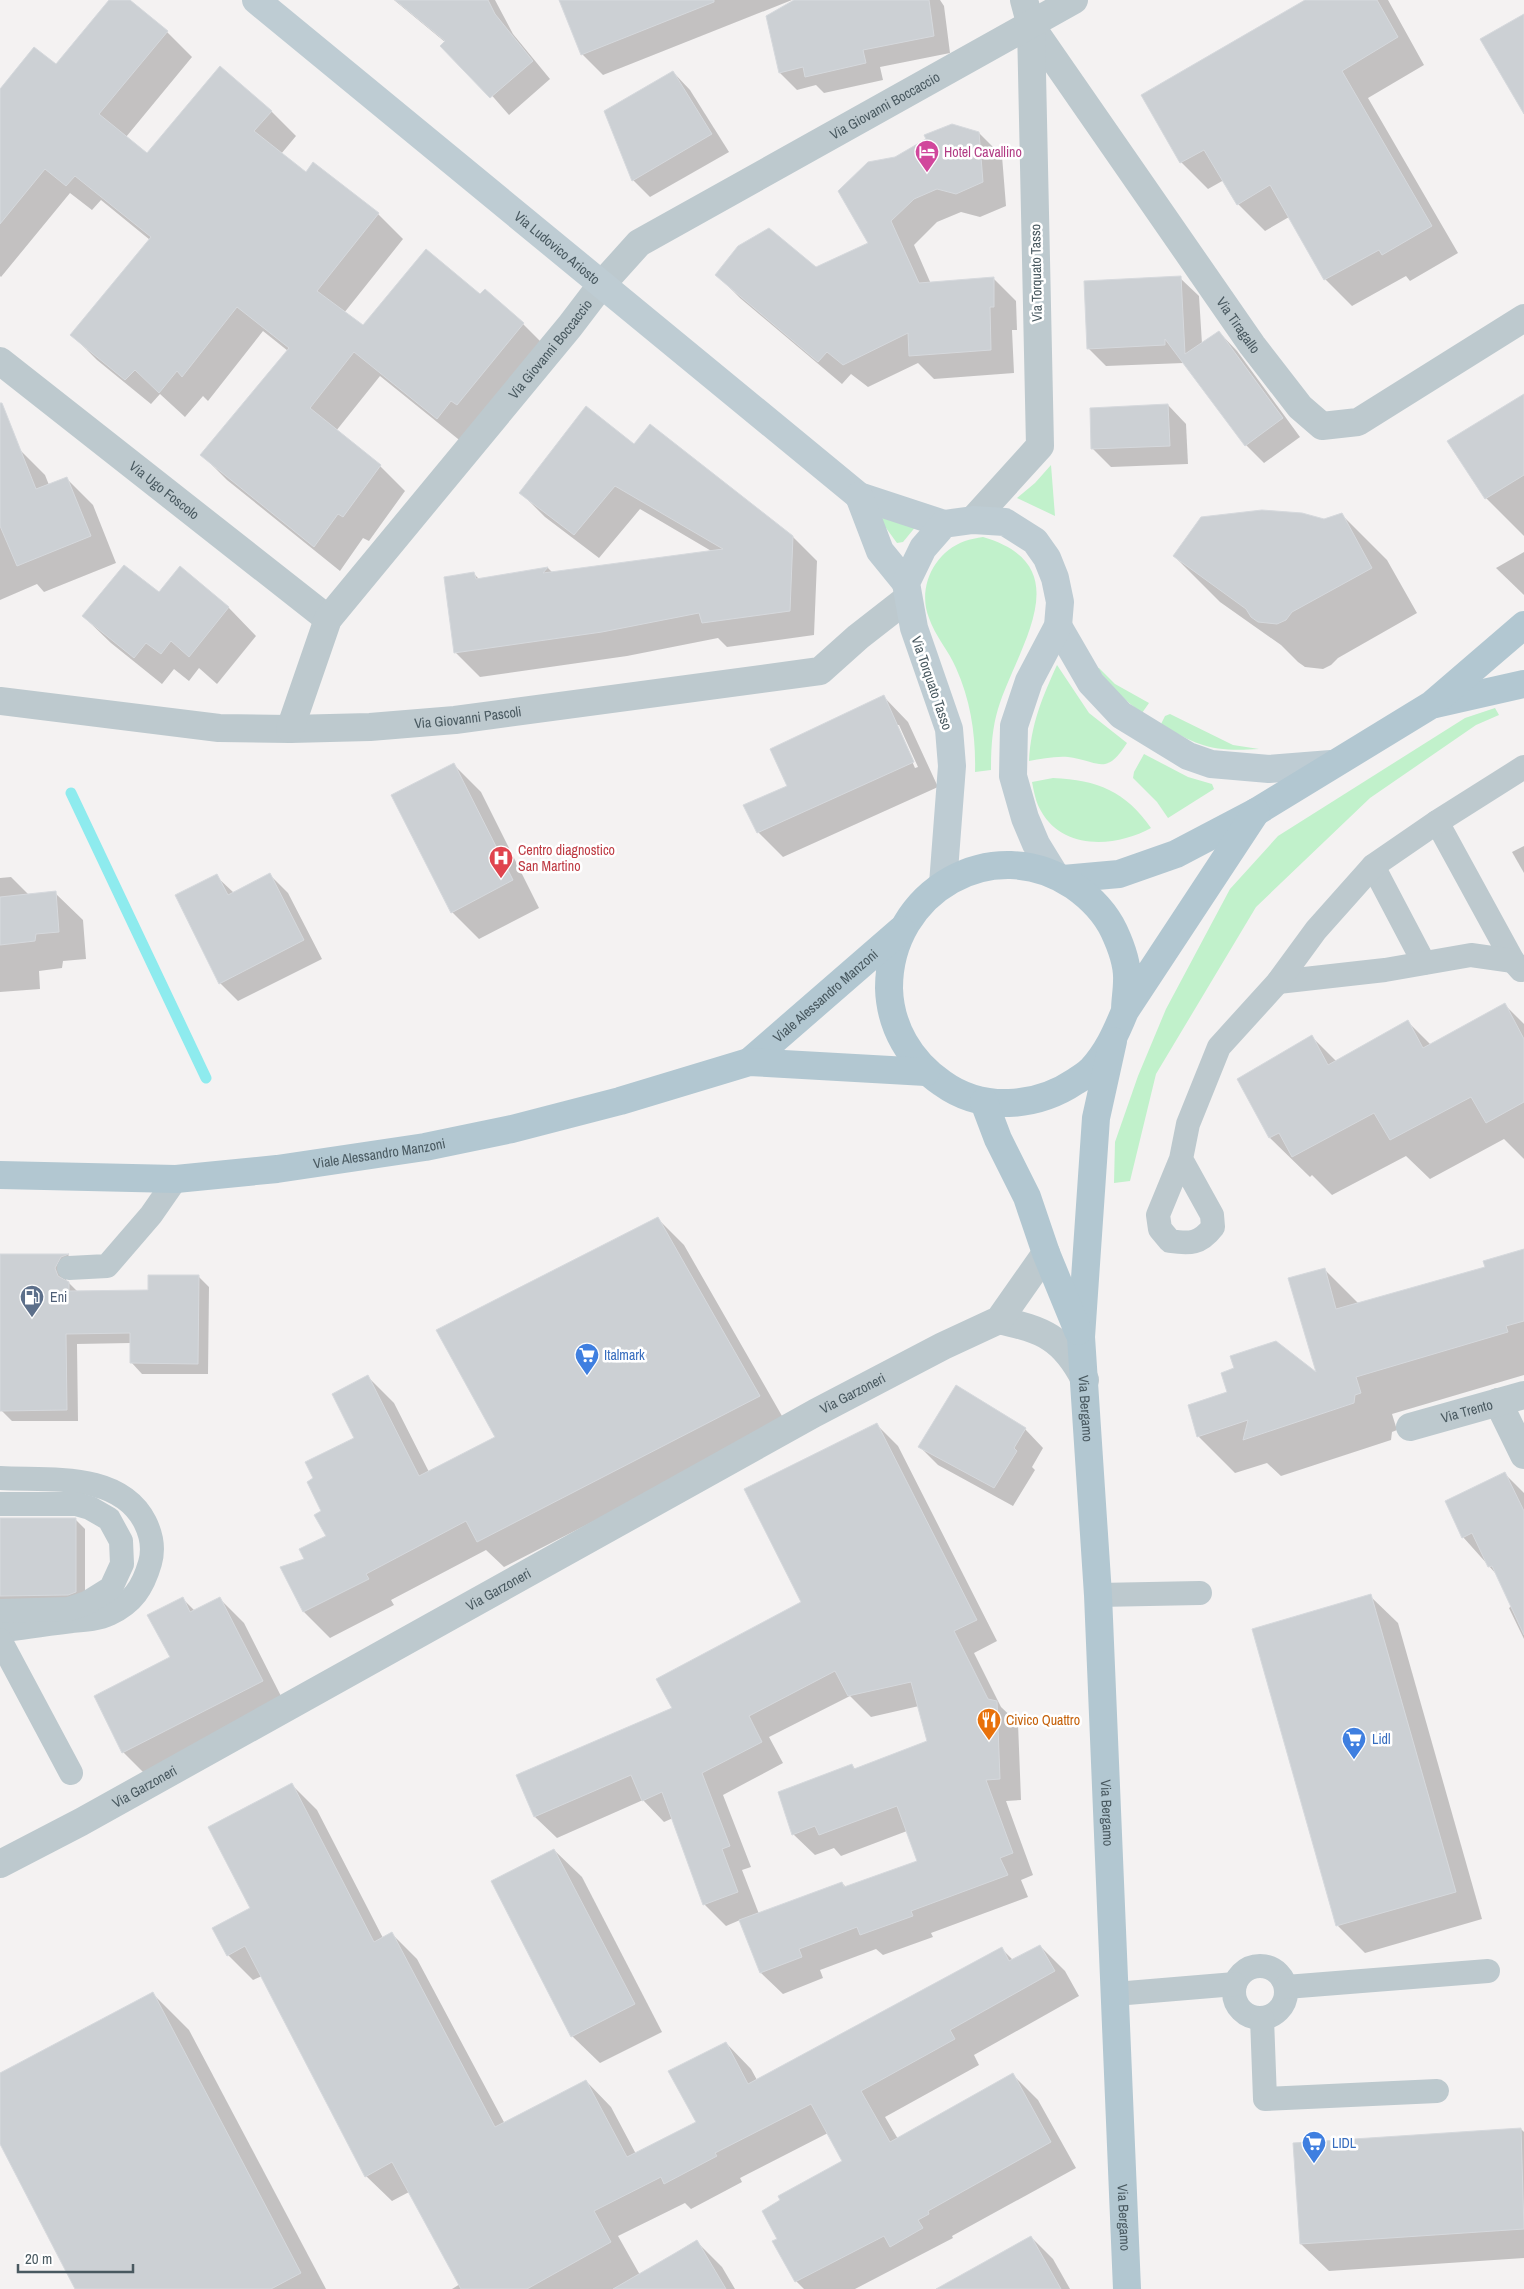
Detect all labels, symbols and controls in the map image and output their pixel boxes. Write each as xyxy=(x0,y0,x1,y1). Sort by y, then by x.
street label: Via Giovanni Boccaccio xyxy=(827,68,943,144)
hotel icon: Hotel Cavallino xyxy=(914,139,940,173)
place label: Hotel Cavallino xyxy=(944,143,1022,161)
street label: Via Ludovico Ariosto xyxy=(511,207,604,288)
street label: Via Torquato Tasso xyxy=(1026,224,1046,322)
street label: Via Tiragallo xyxy=(1213,294,1264,357)
street label: Via Giovanni Boccaccio xyxy=(504,296,596,403)
street label: Via Ugo Foscolo xyxy=(126,457,203,523)
street label: Via Torquato Tasso xyxy=(908,634,956,732)
street label: Via Giovanni Pascoli xyxy=(413,702,523,732)
place label: Centro diagnostico San Martino xyxy=(518,841,615,875)
hospital icon: Centro diagnostico San Martino xyxy=(488,845,514,879)
street label: Viale Alessandro Manzoni xyxy=(769,945,882,1046)
street label: Viale Alessandro Manzoni xyxy=(312,1134,447,1172)
fuel station icon: Eni xyxy=(19,1284,45,1318)
place label: Eni xyxy=(50,1288,67,1306)
supermarket icon: Italmark xyxy=(574,1342,600,1376)
place label: Italmark xyxy=(604,1346,645,1364)
street label: Via Garzoneri xyxy=(817,1369,888,1418)
street label: Via Bergamo xyxy=(1075,1375,1097,1442)
street label: Via Trento xyxy=(1439,1395,1495,1427)
street label: Via Garzoneri xyxy=(463,1564,534,1615)
restaurant icon: Civico Quattro xyxy=(976,1707,1002,1741)
place label: Civico Quattro xyxy=(1006,1711,1080,1729)
supermarket icon: Lidl xyxy=(1341,1726,1367,1760)
place label: Lidl xyxy=(1372,1730,1391,1748)
street label: Via Garzoneri xyxy=(109,1761,180,1812)
street label: Via Bergamo xyxy=(1097,1779,1117,1847)
supermarket icon: LIDL xyxy=(1301,2130,1327,2164)
place label: LIDL xyxy=(1332,2134,1357,2152)
street label: Via Bergamo xyxy=(1114,2184,1134,2251)
scale bar xyxy=(18,2242,132,2274)
text: 20 m xyxy=(25,2248,52,2269)

